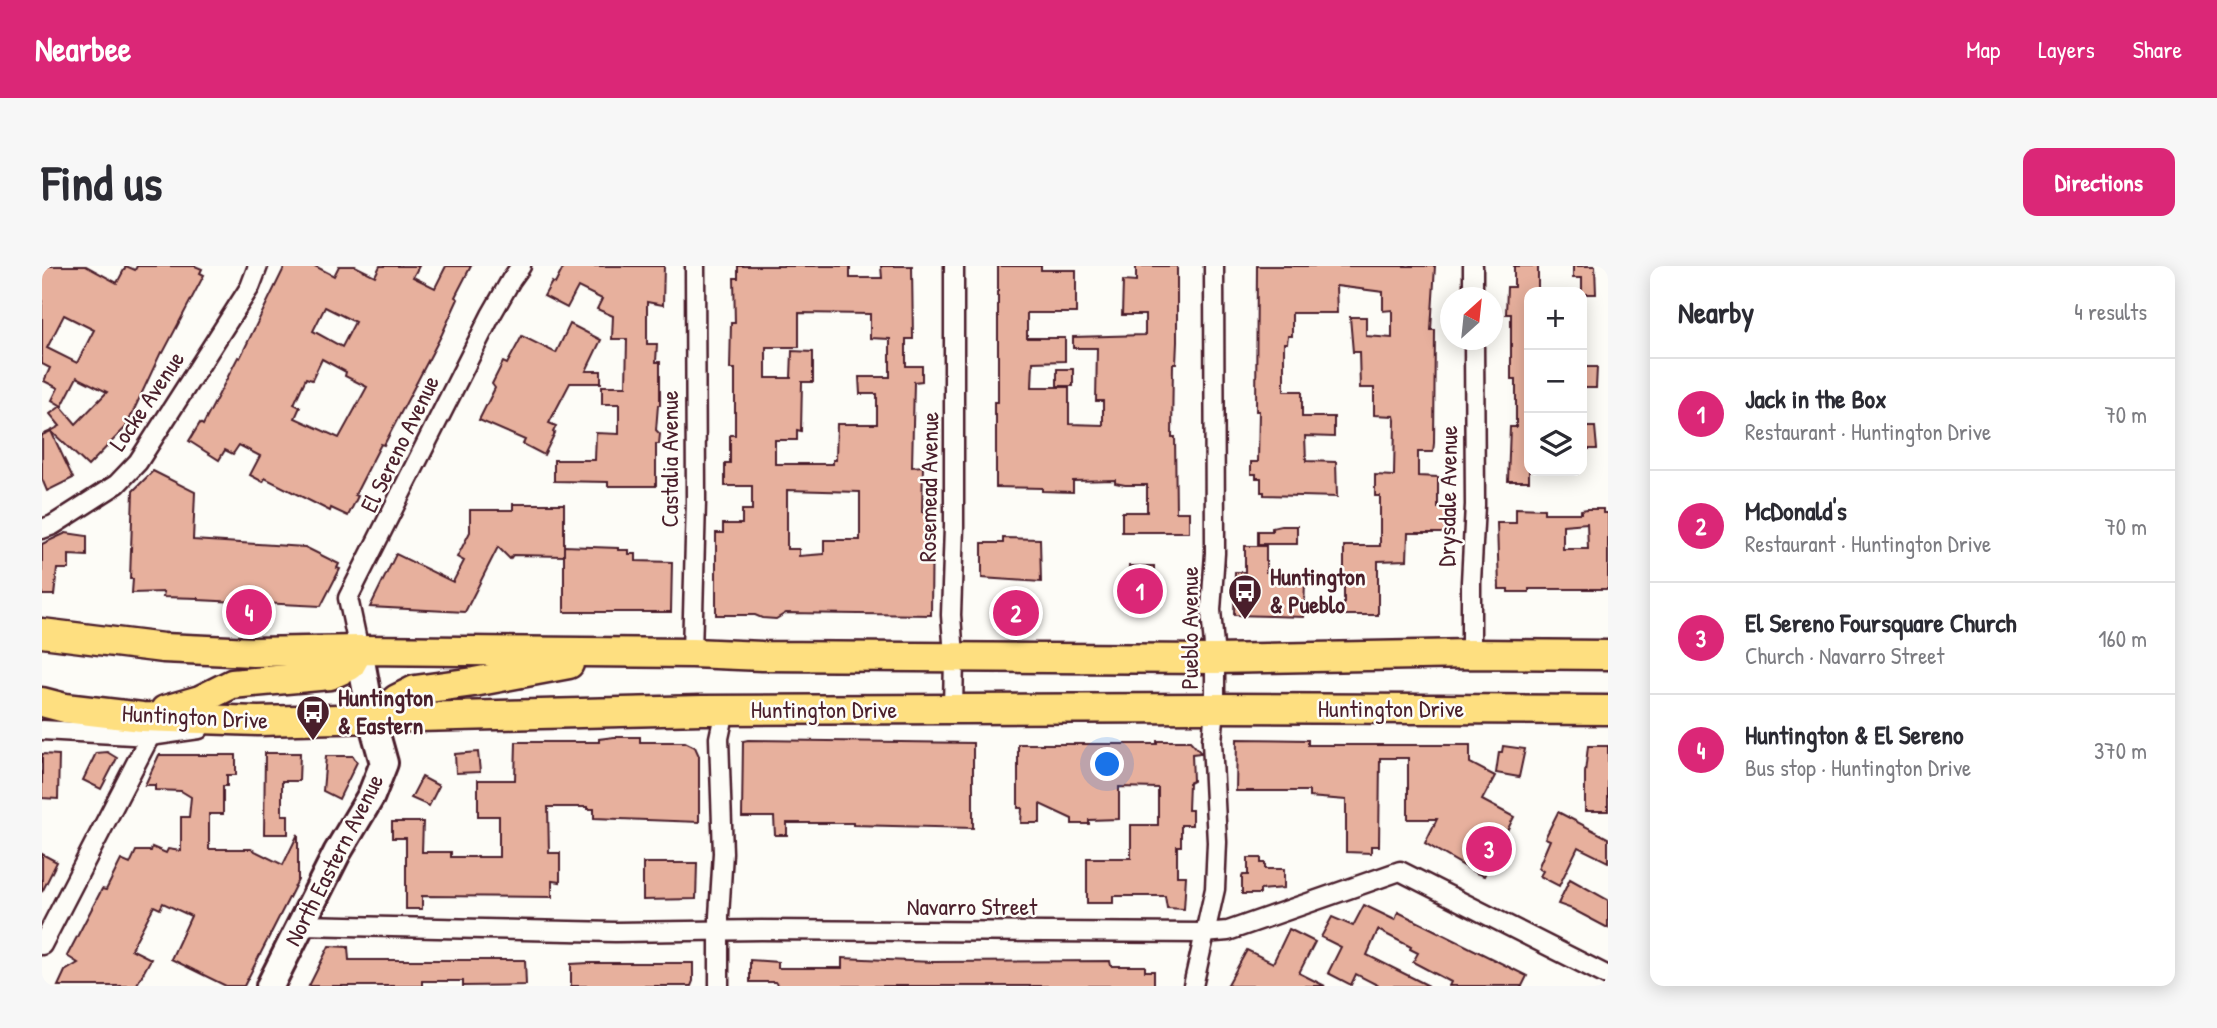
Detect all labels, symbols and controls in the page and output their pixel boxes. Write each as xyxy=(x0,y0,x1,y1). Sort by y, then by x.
text: Nearbee xyxy=(35,27,131,71)
text: Map xyxy=(1966,33,2000,65)
text: Layers xyxy=(2038,33,2095,65)
text: Share xyxy=(2133,33,2182,65)
button: Directions xyxy=(2023,148,2175,216)
text: Find us xyxy=(42,149,162,215)
north arrow xyxy=(1440,287,1503,350)
map controls xyxy=(1524,287,1587,476)
button: + xyxy=(1524,287,1587,350)
text: Nearby xyxy=(1678,292,1754,332)
text: 4 results xyxy=(2074,296,2147,327)
street label: Locke Avenue xyxy=(101,344,192,457)
button: − xyxy=(1524,350,1587,413)
street label: El Sereno Avenue xyxy=(352,369,446,517)
text: Jack in the Box xyxy=(1745,381,1887,416)
street label: Castalia Avenue xyxy=(653,390,685,528)
text: 1 xyxy=(1697,399,1705,430)
text: 70 m xyxy=(2104,399,2147,430)
street label: Rosemead Avenue xyxy=(911,411,945,562)
button: layers xyxy=(1524,413,1587,476)
text: Restaurant · Huntington Drive xyxy=(1745,416,1991,447)
street label: Drysdale Avenue xyxy=(1430,425,1464,567)
text: McDonald's xyxy=(1745,493,1847,528)
text: 2 xyxy=(1696,511,1706,542)
text: 70 m xyxy=(2104,511,2147,542)
text: Restaurant · Huntington Drive xyxy=(1745,528,1991,559)
place label: Huntington & Pueblo xyxy=(1270,560,1366,620)
pin: 1 xyxy=(1117,565,1163,617)
street label: Pueblo Avenue xyxy=(1173,566,1205,690)
bus stop icon: Huntington & Pueblo xyxy=(1226,572,1264,621)
pin: 4 xyxy=(226,586,272,638)
pin: 2 xyxy=(993,587,1039,639)
text: El Sereno Foursquare Church xyxy=(1745,605,2016,640)
text: 3 xyxy=(1696,623,1706,654)
text: 160 m xyxy=(2098,623,2147,654)
text: Church · Navarro Street xyxy=(1745,640,1944,671)
place label: Huntington & Eastern xyxy=(338,681,434,741)
street label: Huntington Drive xyxy=(1318,692,1465,724)
bus stop icon: Huntington & Eastern xyxy=(294,693,332,742)
street label: Huntington Drive xyxy=(751,693,898,725)
street label: Huntington Drive xyxy=(121,696,269,736)
text: Huntington & El Sereno xyxy=(1745,717,1964,752)
text: 4 xyxy=(1697,735,1705,766)
text: 370 m xyxy=(2094,735,2147,766)
your location xyxy=(1090,747,1124,781)
text: Bus stop · Huntington Drive xyxy=(1745,752,1971,783)
street label: North Eastern Avenue xyxy=(276,768,390,951)
pin: 3 xyxy=(1466,823,1512,875)
street label: Navarro Street xyxy=(907,890,1038,922)

